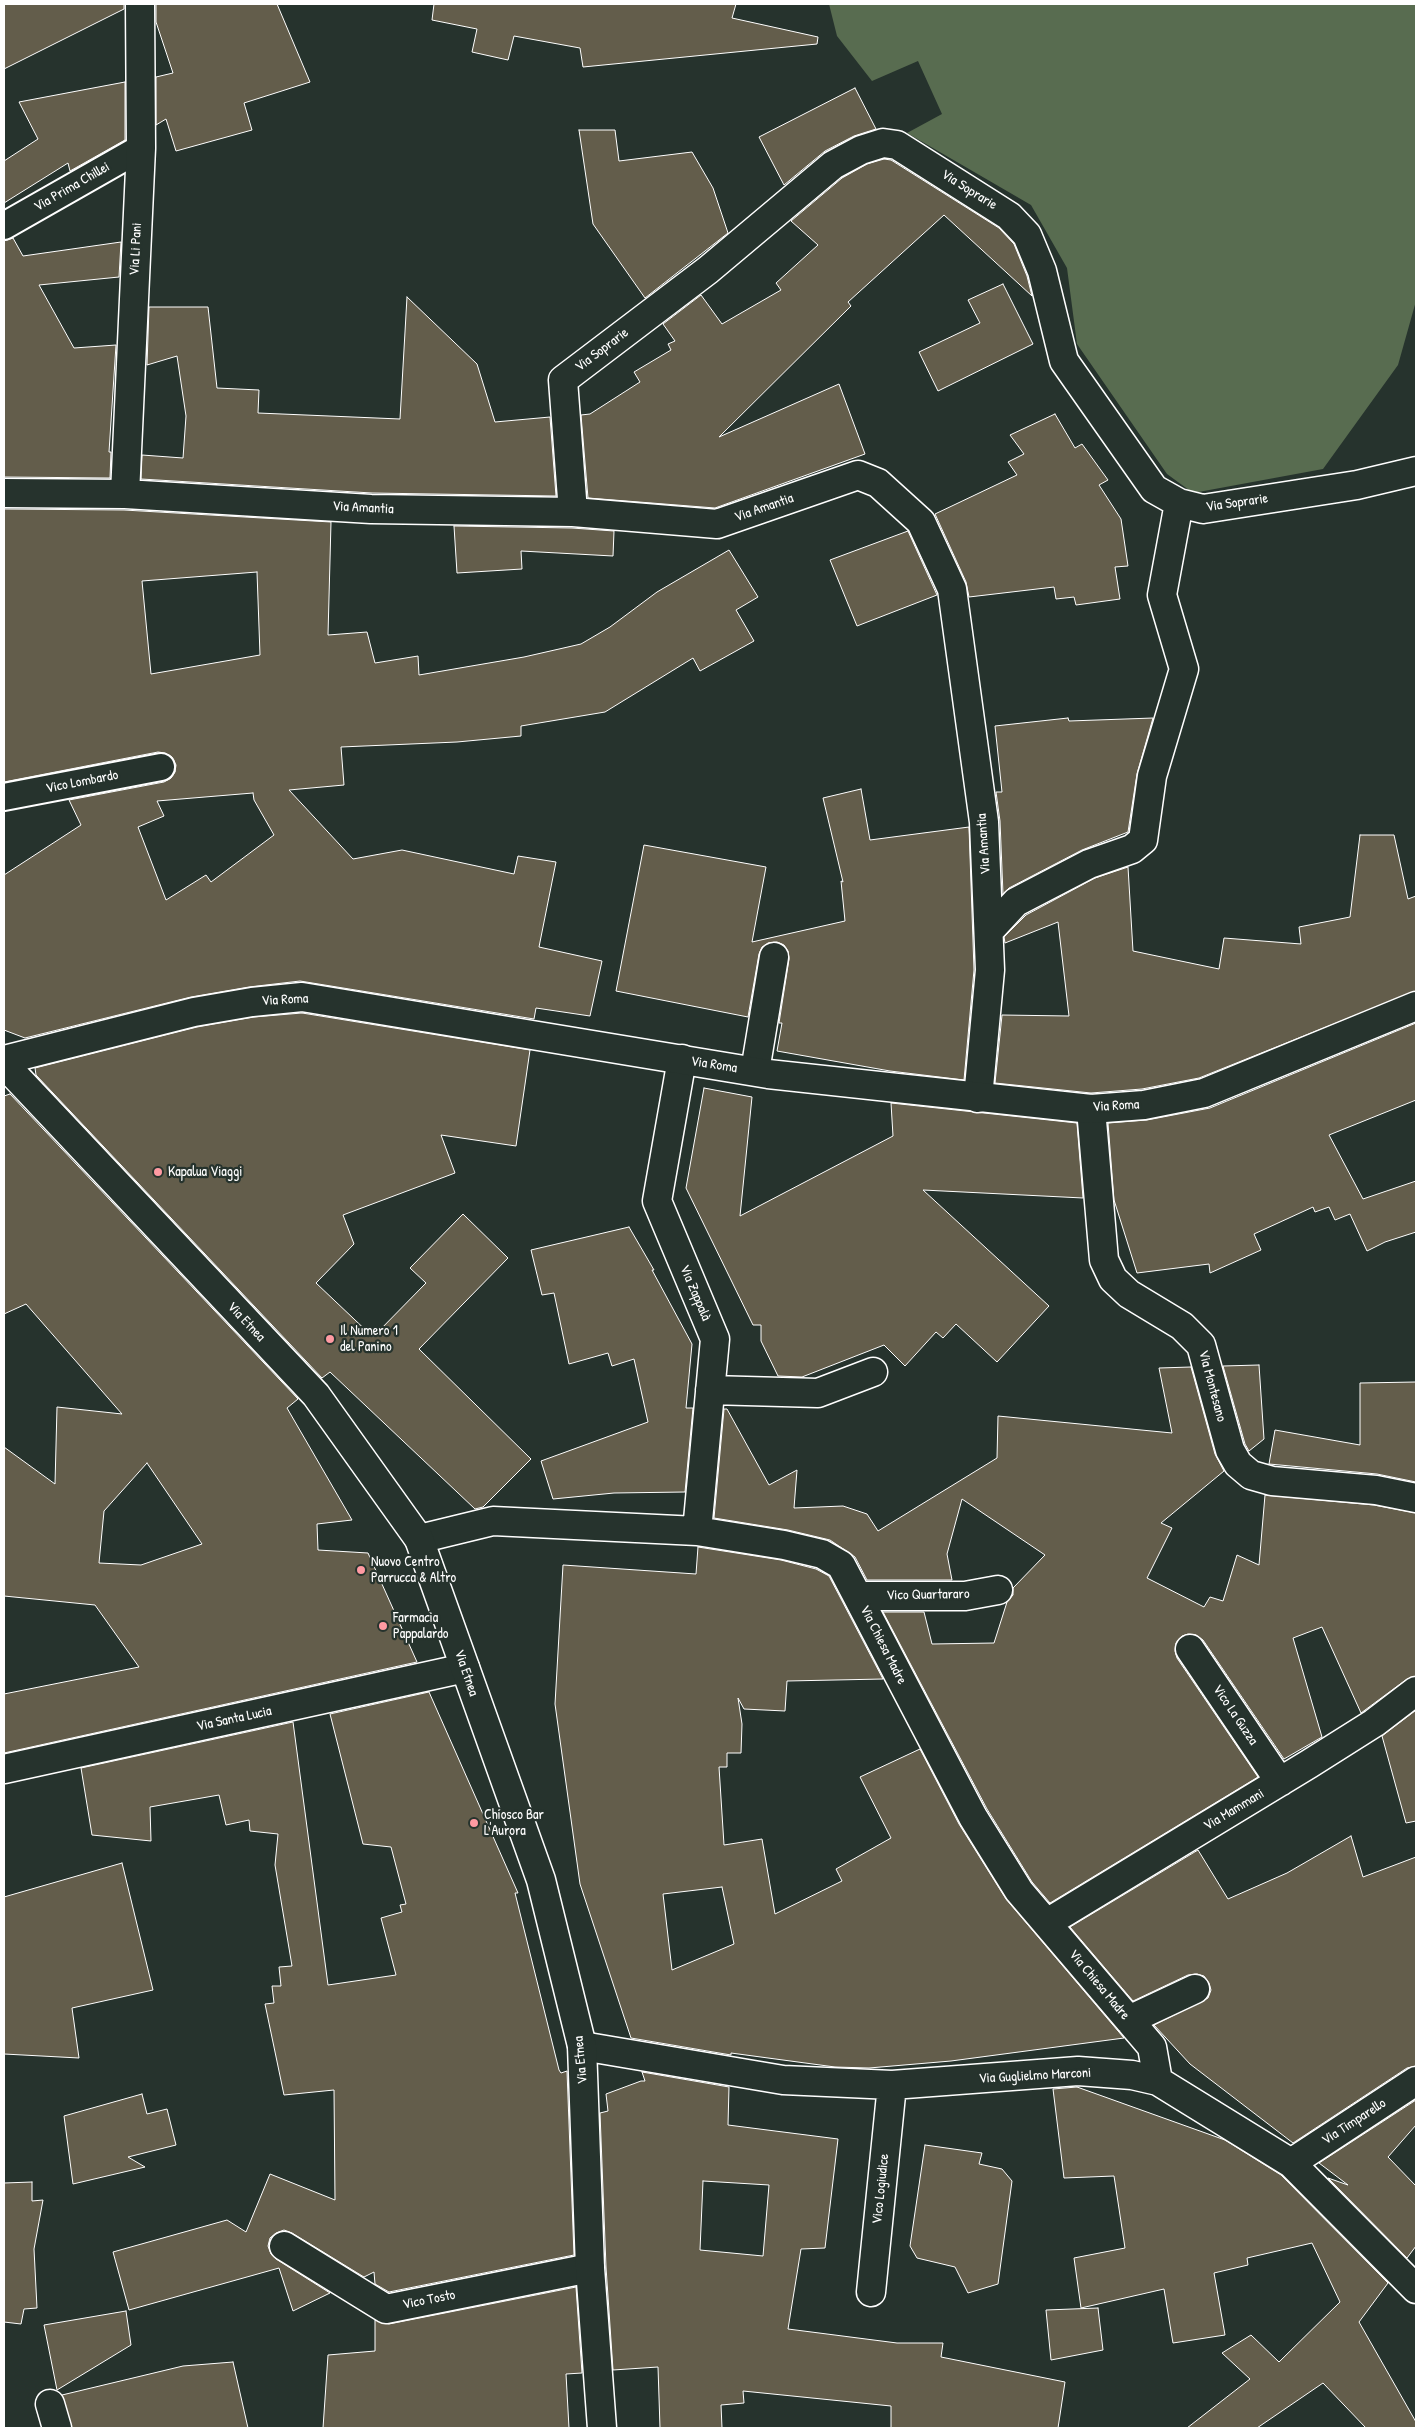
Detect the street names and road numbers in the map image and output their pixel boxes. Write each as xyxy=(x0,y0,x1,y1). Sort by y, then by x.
street label: Via Prima Chillei xyxy=(31,159,113,215)
street label: Via Soprarie xyxy=(938,166,1000,214)
street label: Via Li Pani xyxy=(126,222,146,276)
street label: Via Soprarie xyxy=(572,324,632,376)
street label: Via Amantia xyxy=(732,490,796,526)
street label: Via Soprarie xyxy=(1205,490,1269,516)
street label: Via Amantia xyxy=(332,498,394,518)
street label: Vico Lombardo xyxy=(44,767,120,797)
street label: Via Amantia xyxy=(973,813,995,875)
street label: Via Roma xyxy=(261,990,309,1010)
street label: Via Roma xyxy=(690,1053,738,1077)
street label: Via Roma xyxy=(1092,1096,1140,1116)
street label: Via Zappalà xyxy=(676,1263,714,1323)
street label: Via Etnea xyxy=(223,1299,269,1345)
street label: Via Montesano xyxy=(1194,1348,1230,1424)
street label: Vico Quartararo xyxy=(886,1586,970,1604)
street label: Via Chiesa Madre xyxy=(856,1603,910,1687)
street label: Via Etnea xyxy=(450,1648,482,1698)
street label: Vico La Guzza xyxy=(1209,1682,1261,1748)
street label: Via Santa Lucia xyxy=(195,1703,273,1735)
street label: Via Mammani xyxy=(1201,1785,1267,1835)
street label: Via Chiesa Madre xyxy=(1065,1947,1133,2023)
street label: Via Etnea xyxy=(571,2035,591,2085)
street label: Via Guglielmo Marconi xyxy=(978,2065,1092,2087)
street label: Via Timparello xyxy=(1319,2095,1389,2149)
street label: Vico Logiudice xyxy=(869,2153,893,2225)
street label: Vico Tosto xyxy=(401,2287,457,2313)

